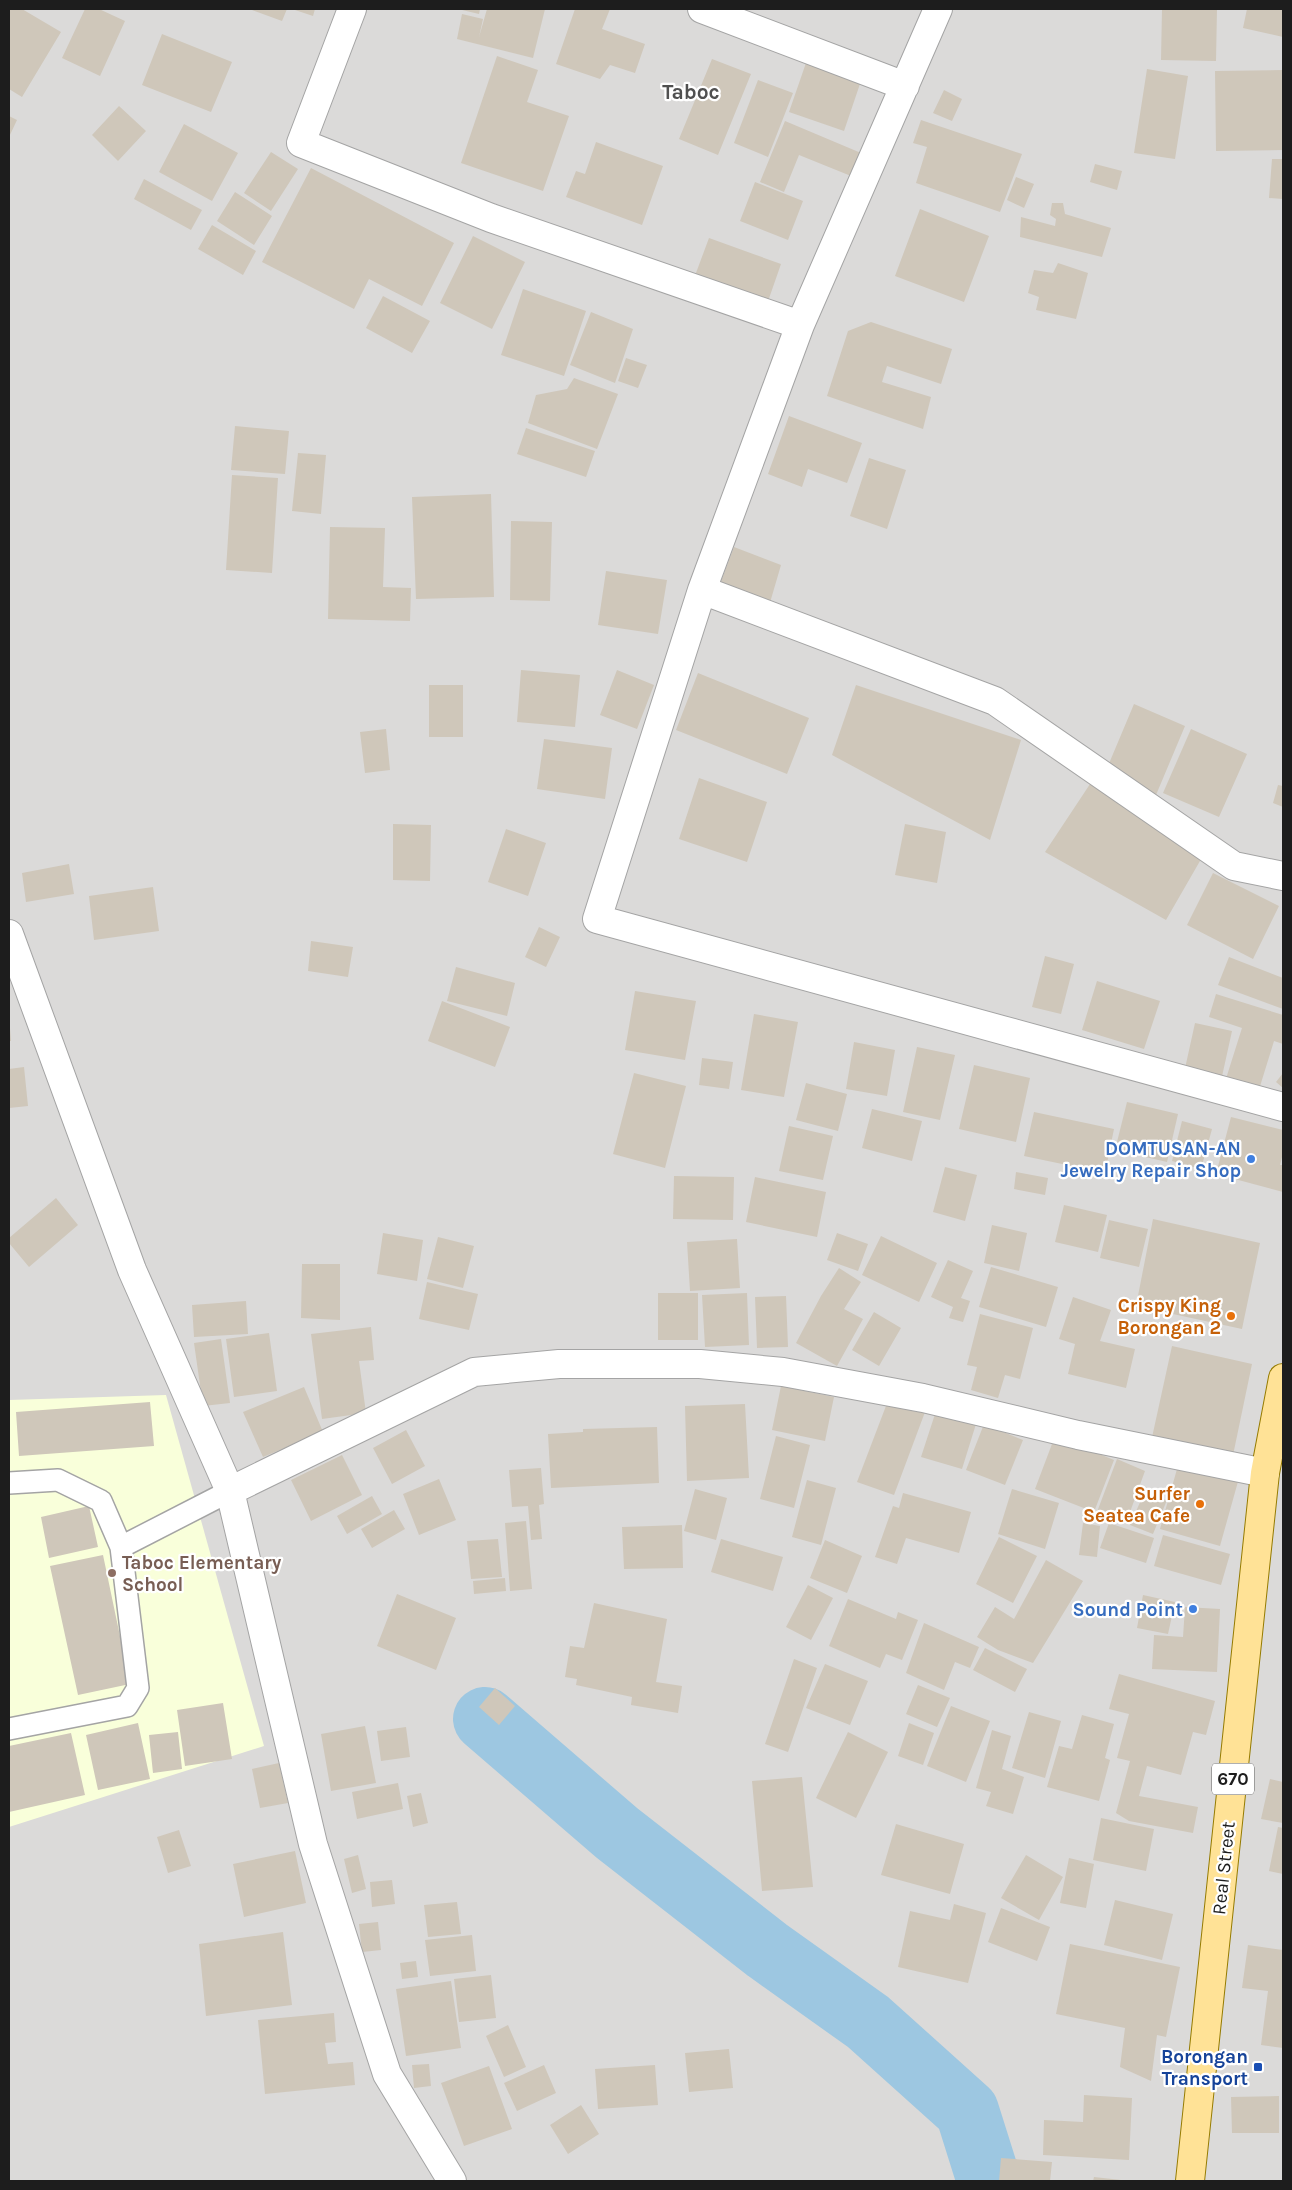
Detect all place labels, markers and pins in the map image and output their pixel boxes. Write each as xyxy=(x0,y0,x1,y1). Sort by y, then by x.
place label: DOMTUSAN-AN Jewelry Repair Shop xyxy=(1061,1138,1241,1182)
marker: DOMTUSAN-AN Jewelry Repair Shop xyxy=(1245,1153,1257,1165)
place label: Crispy King Borongan 2 xyxy=(1118,1295,1221,1339)
marker: Crispy King Borongan 2 xyxy=(1225,1310,1237,1322)
place label: Surfer Seatea Cafe xyxy=(1083,1483,1191,1527)
marker: Surfer Seatea Cafe xyxy=(1194,1498,1206,1510)
place label: Taboc Elementary School xyxy=(122,1552,282,1596)
marker: Taboc Elementary School xyxy=(106,1567,118,1579)
place label: Sound Point xyxy=(1073,1599,1183,1621)
marker: Sound Point xyxy=(1187,1603,1199,1615)
place label: Borongan Transport xyxy=(1161,2046,1248,2090)
marker: Borongan Transport xyxy=(1252,2061,1264,2073)

